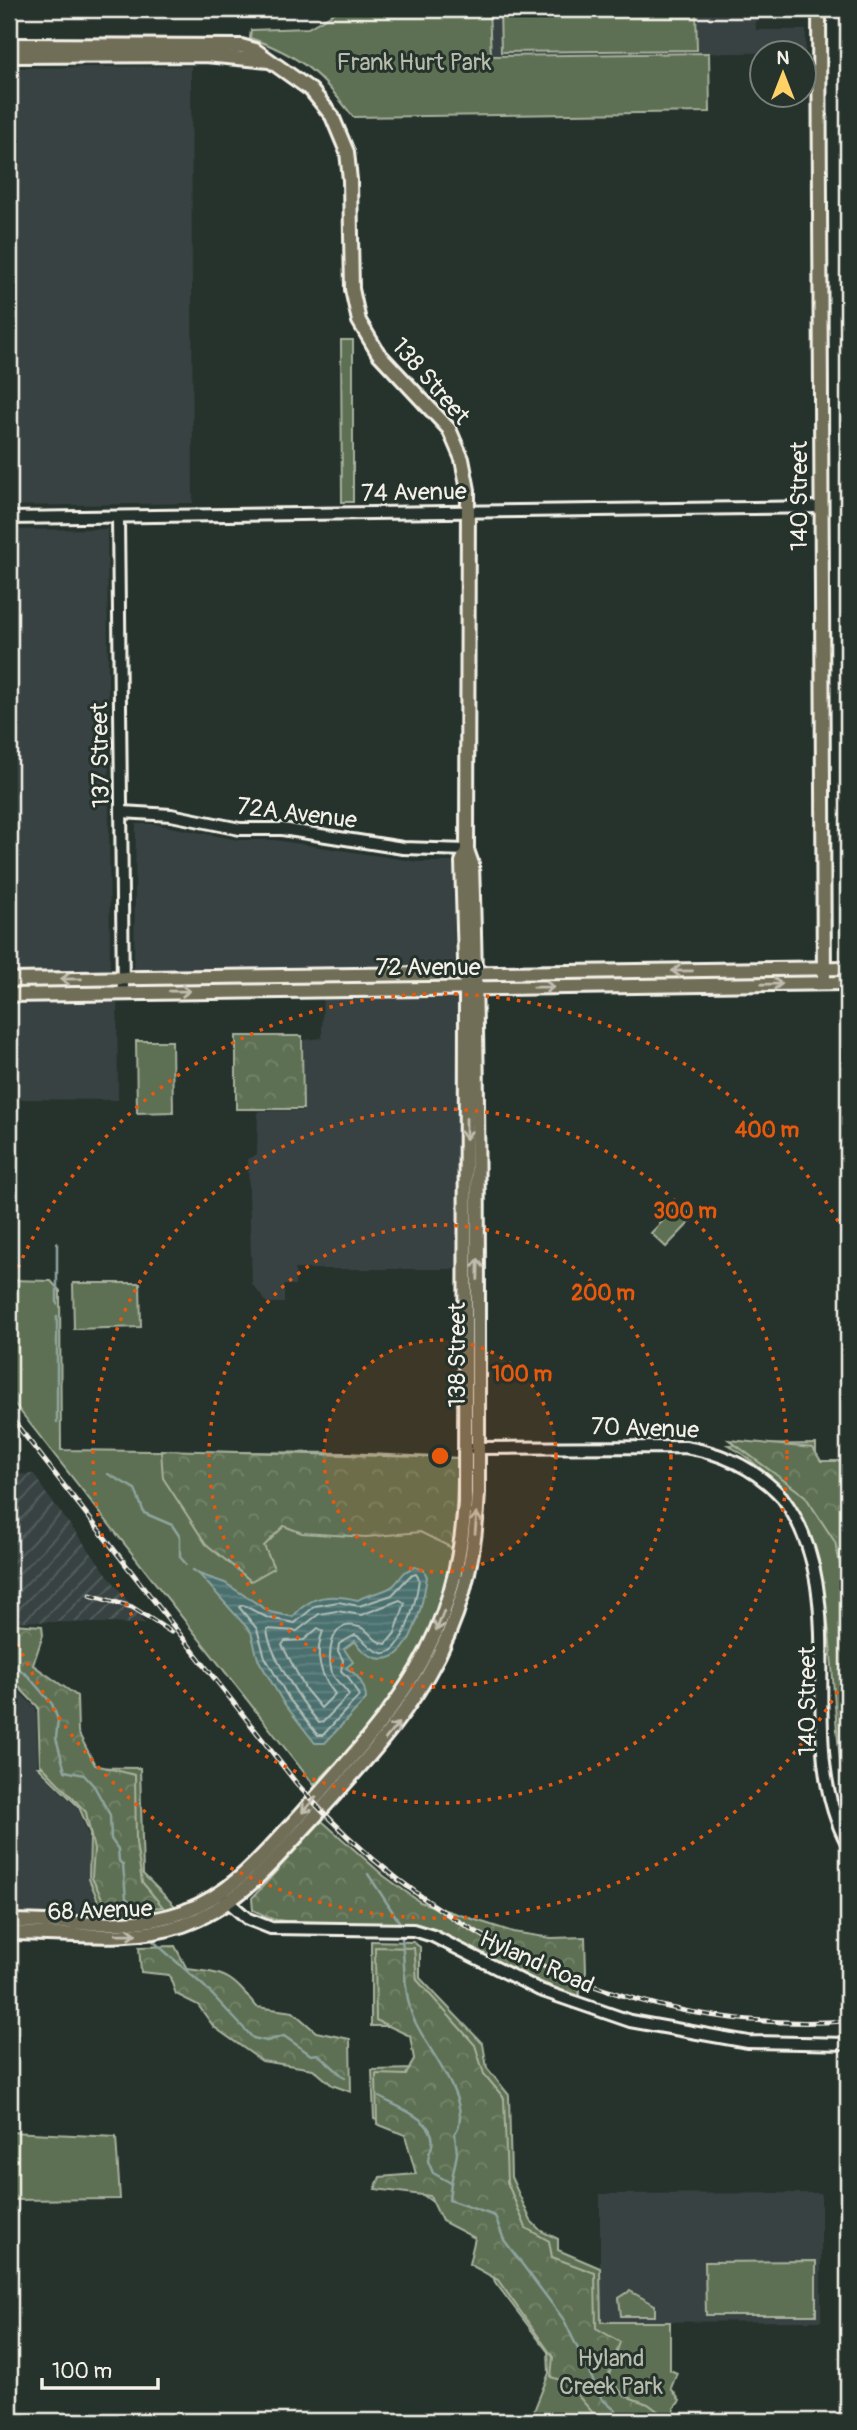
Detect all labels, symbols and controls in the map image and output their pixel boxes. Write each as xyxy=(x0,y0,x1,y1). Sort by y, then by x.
north arrow xyxy=(748,38,818,108)
text: N xyxy=(777,46,790,70)
park label: Frank Hurt Park xyxy=(337,48,492,77)
street label: 138 Street xyxy=(385,332,476,431)
street label: 140 Street xyxy=(785,441,814,551)
street label: 74 Avenue xyxy=(361,477,467,508)
street label: 137 Street xyxy=(85,702,116,808)
street label: 72A Avenue xyxy=(235,792,359,835)
street label: 72 Avenue xyxy=(375,953,481,982)
one-way arrow xyxy=(671,965,694,978)
one-way arrow xyxy=(60,973,83,986)
one-way arrow xyxy=(760,977,783,991)
one-way arrow xyxy=(533,980,556,993)
one-way arrow xyxy=(168,984,191,997)
one-way arrow xyxy=(459,1117,473,1140)
text: 400 m xyxy=(735,1117,799,1144)
text: 300 m xyxy=(653,1198,717,1225)
one-way arrow xyxy=(471,1257,485,1280)
text: 200 m xyxy=(571,1280,635,1307)
street label: 138 Street xyxy=(443,1302,472,1408)
text: 100 m xyxy=(492,1361,552,1388)
street label: 70 Avenue xyxy=(590,1412,700,1445)
centre of rings xyxy=(428,1444,452,1468)
one-way arrow xyxy=(470,1512,483,1535)
one-way arrow xyxy=(433,1610,445,1632)
street label: 140 Street xyxy=(793,1646,822,1756)
one-way arrow xyxy=(384,1722,399,1740)
one-way arrow xyxy=(301,1796,317,1814)
street label: 68 Avenue xyxy=(47,1894,153,1927)
street label: Hyland Road xyxy=(475,1924,598,2000)
one-way arrow xyxy=(114,1927,137,1940)
park label: Hyland Creek Park xyxy=(559,2344,663,2401)
scale bar xyxy=(42,2346,158,2390)
text: 100 m xyxy=(52,2358,112,2385)

